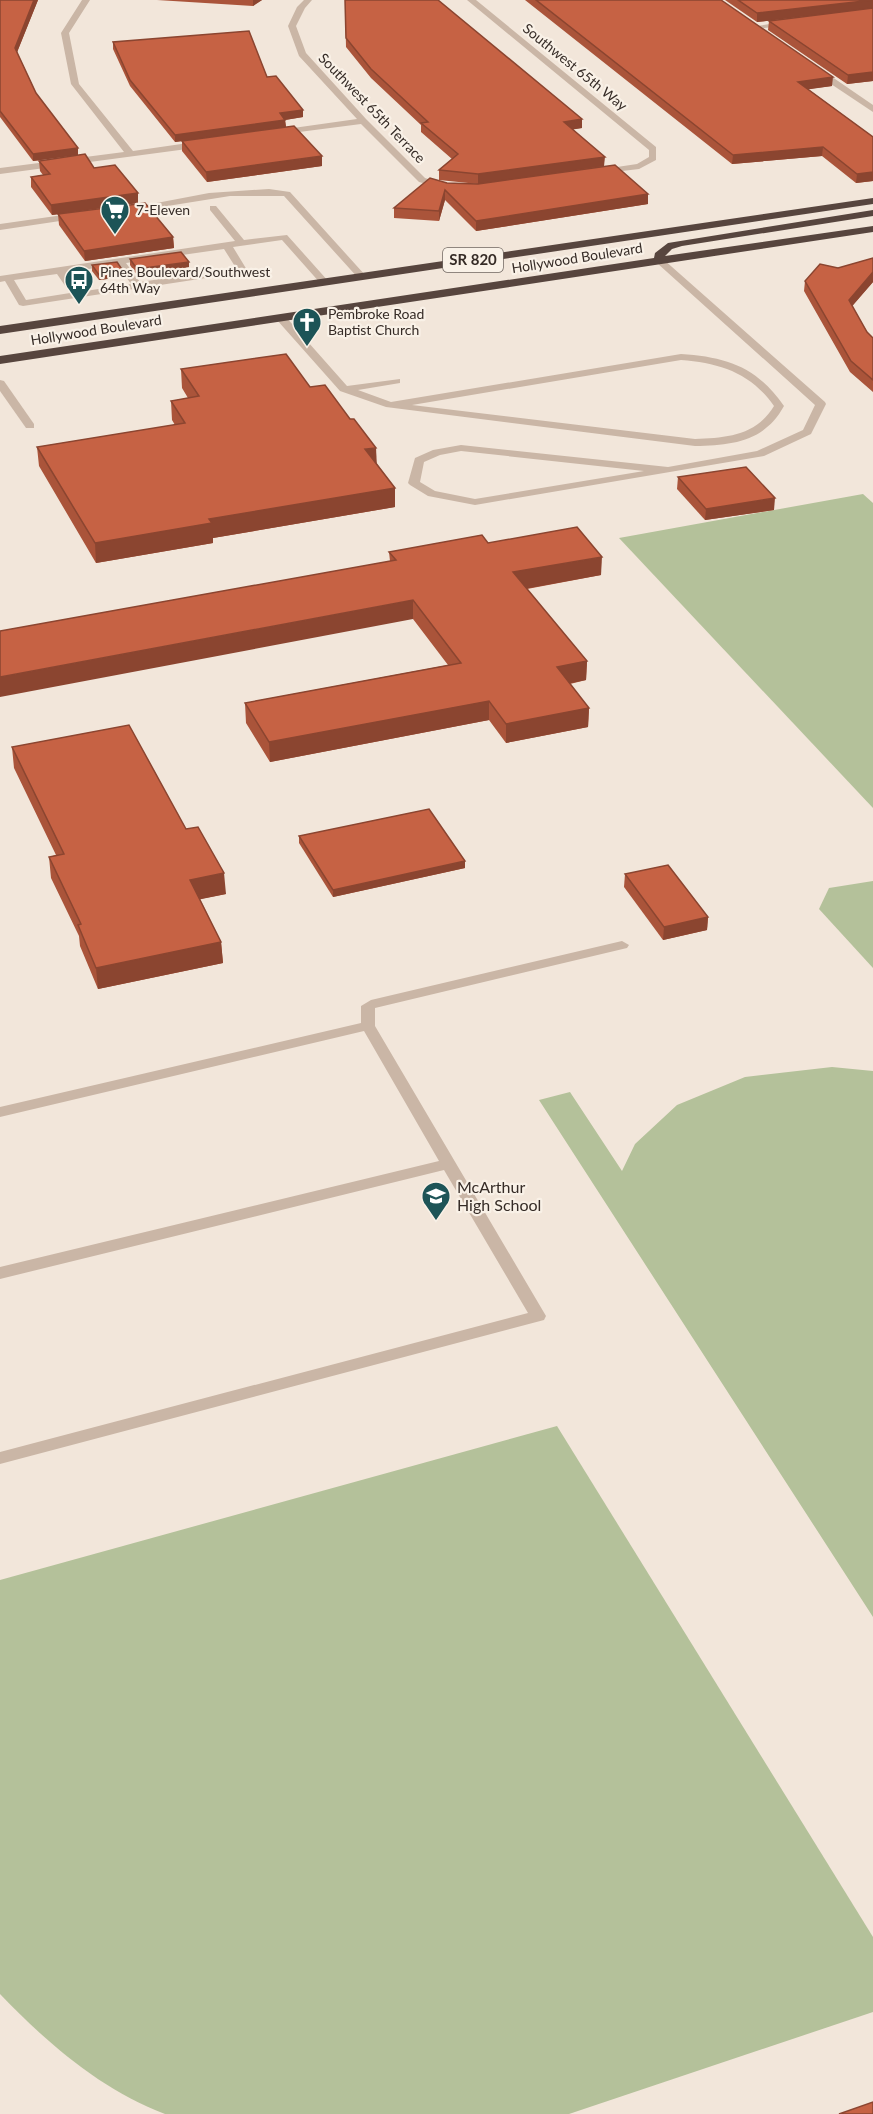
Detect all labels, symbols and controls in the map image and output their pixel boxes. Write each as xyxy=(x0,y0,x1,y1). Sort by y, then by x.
street label: Southwest 65th Way xyxy=(520,19,631,114)
street label: Southwest 65th Terrace xyxy=(315,49,429,166)
supermarket icon: 7-Eleven xyxy=(99,194,131,236)
place label: 7-Eleven xyxy=(136,201,190,218)
street label: Hollywood Boulevard xyxy=(510,239,644,276)
road number: SR 820 xyxy=(443,248,503,272)
place label: Pines Boulevard/Southwest 64th Way xyxy=(100,263,270,296)
bus stop icon: Pines Boulevard/Southwest 64th Way xyxy=(63,264,95,306)
place label: Pembroke Road Baptist Church xyxy=(328,305,424,338)
church icon: Pembroke Road Baptist Church xyxy=(291,306,323,348)
street label: Hollywood Boulevard xyxy=(29,311,163,348)
place label: McArthur High School xyxy=(457,1177,541,1214)
school or university icon: McArthur High School xyxy=(420,1180,452,1222)

